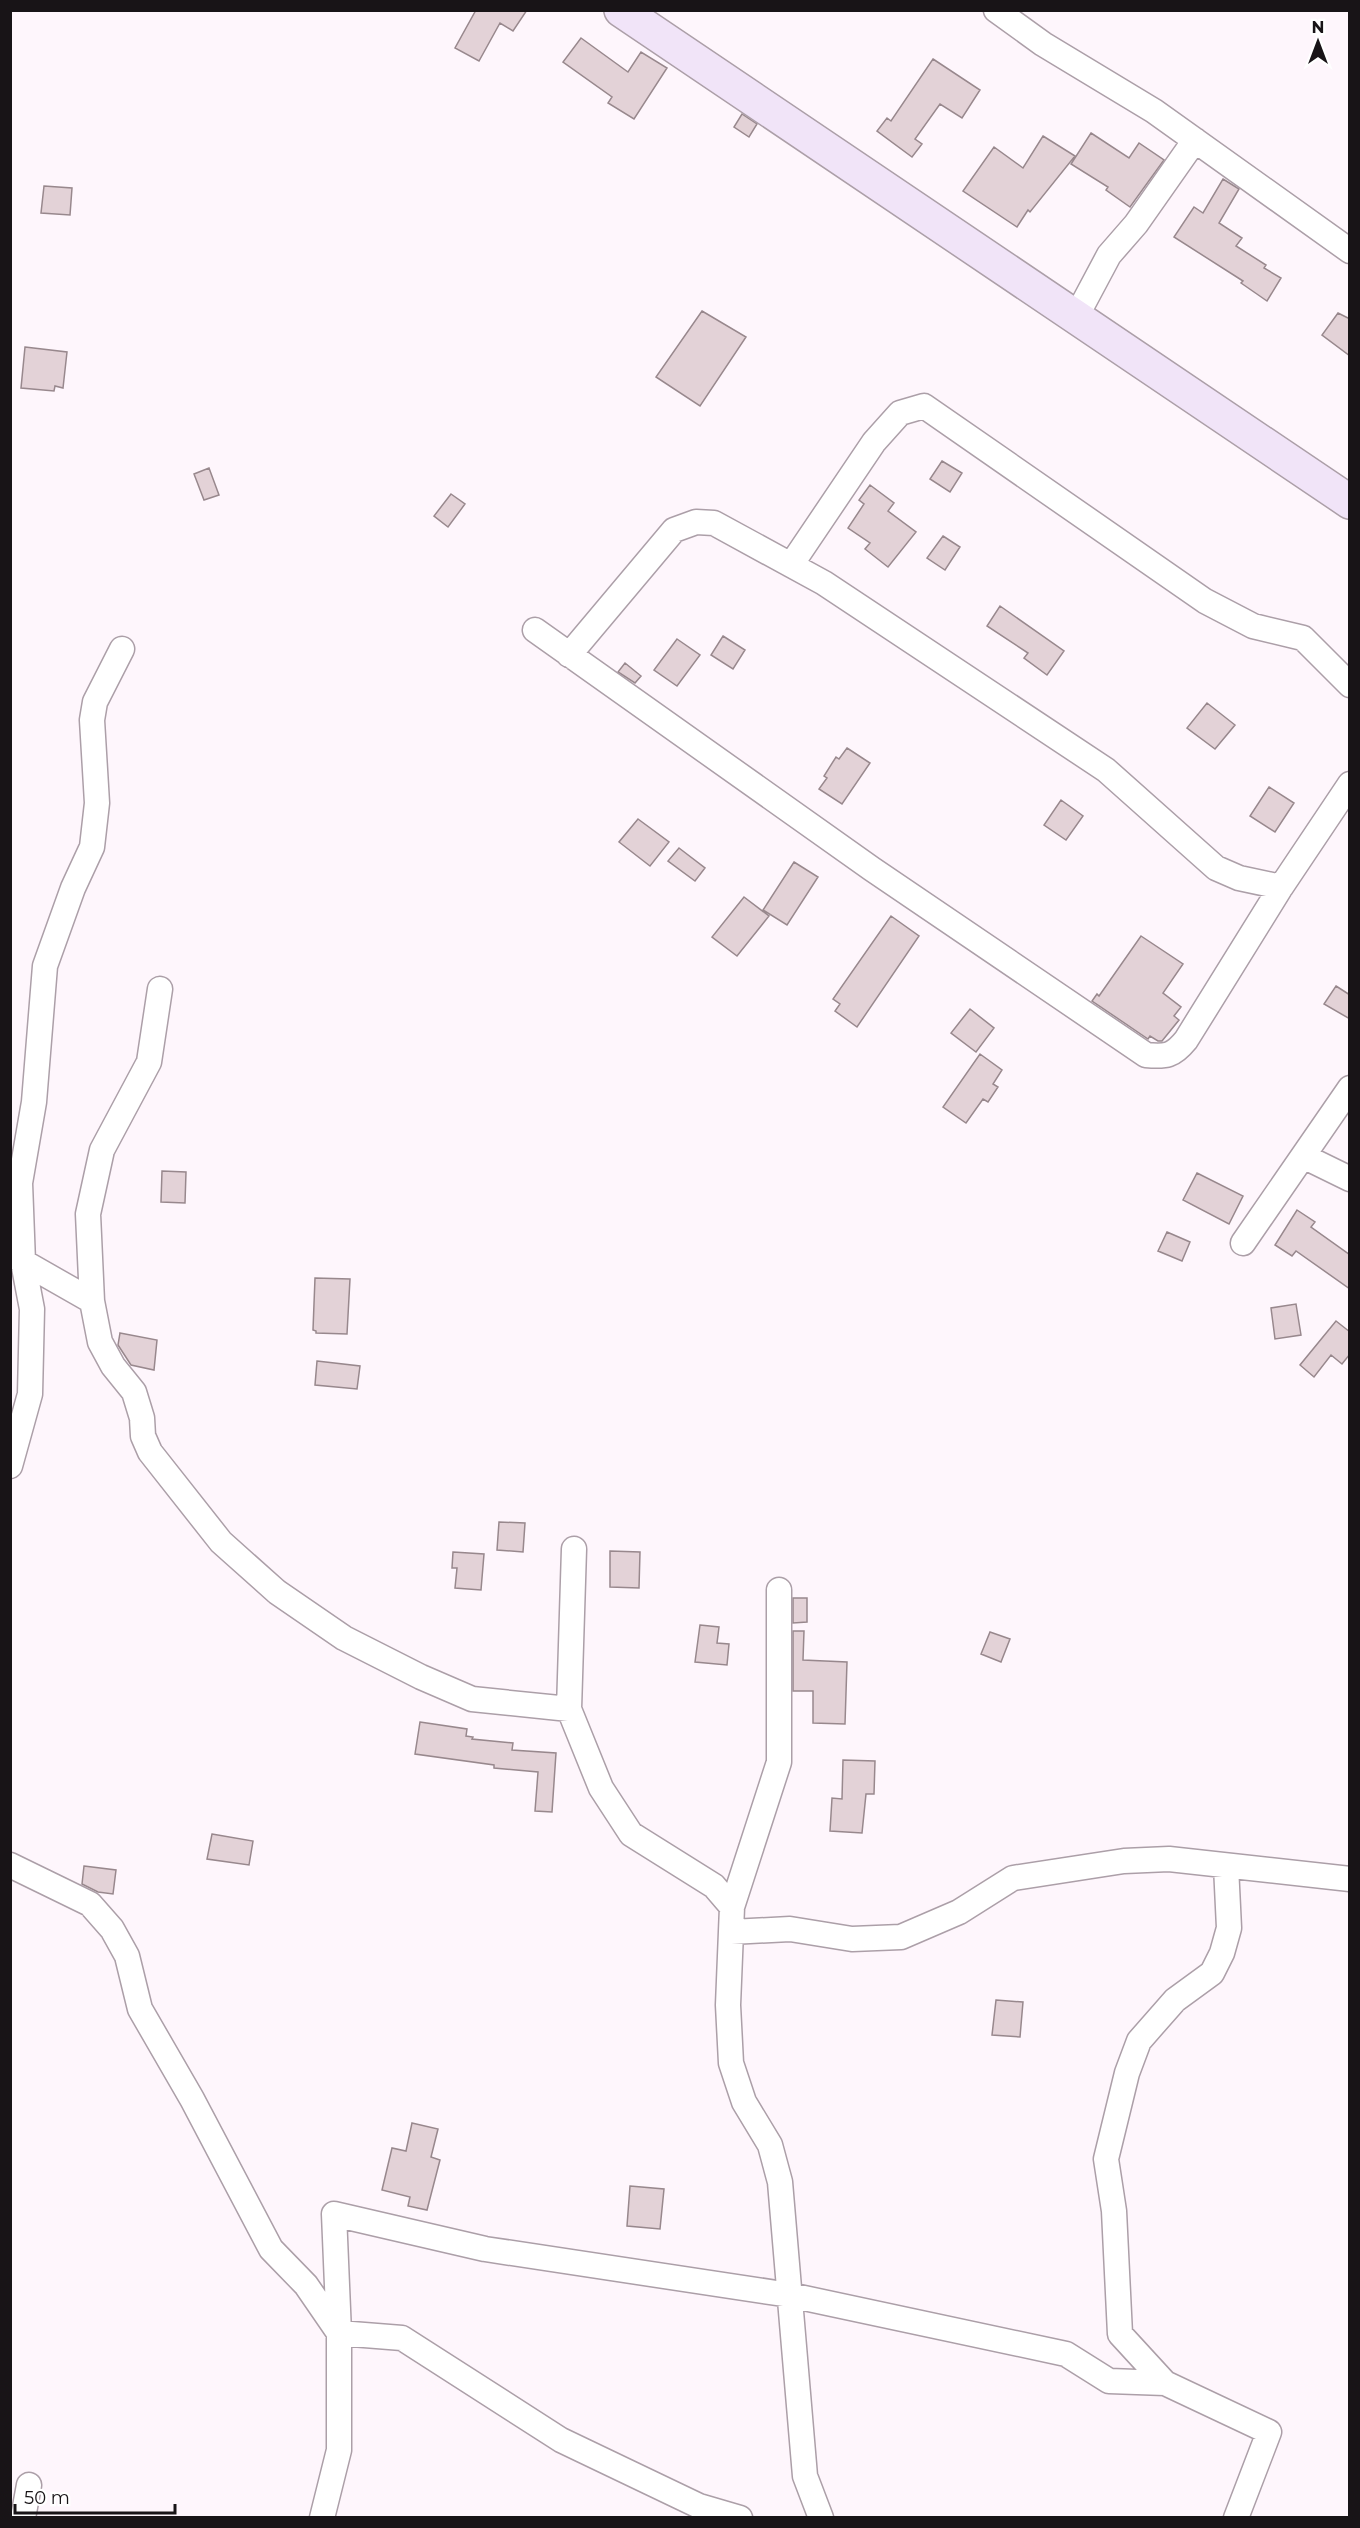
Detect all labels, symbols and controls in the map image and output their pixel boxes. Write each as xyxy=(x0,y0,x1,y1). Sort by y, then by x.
north arrow xyxy=(1288,12,1348,72)
text: N xyxy=(1312,18,1324,37)
scale bar xyxy=(15,2477,176,2515)
text: 50 m xyxy=(24,2487,70,2509)

